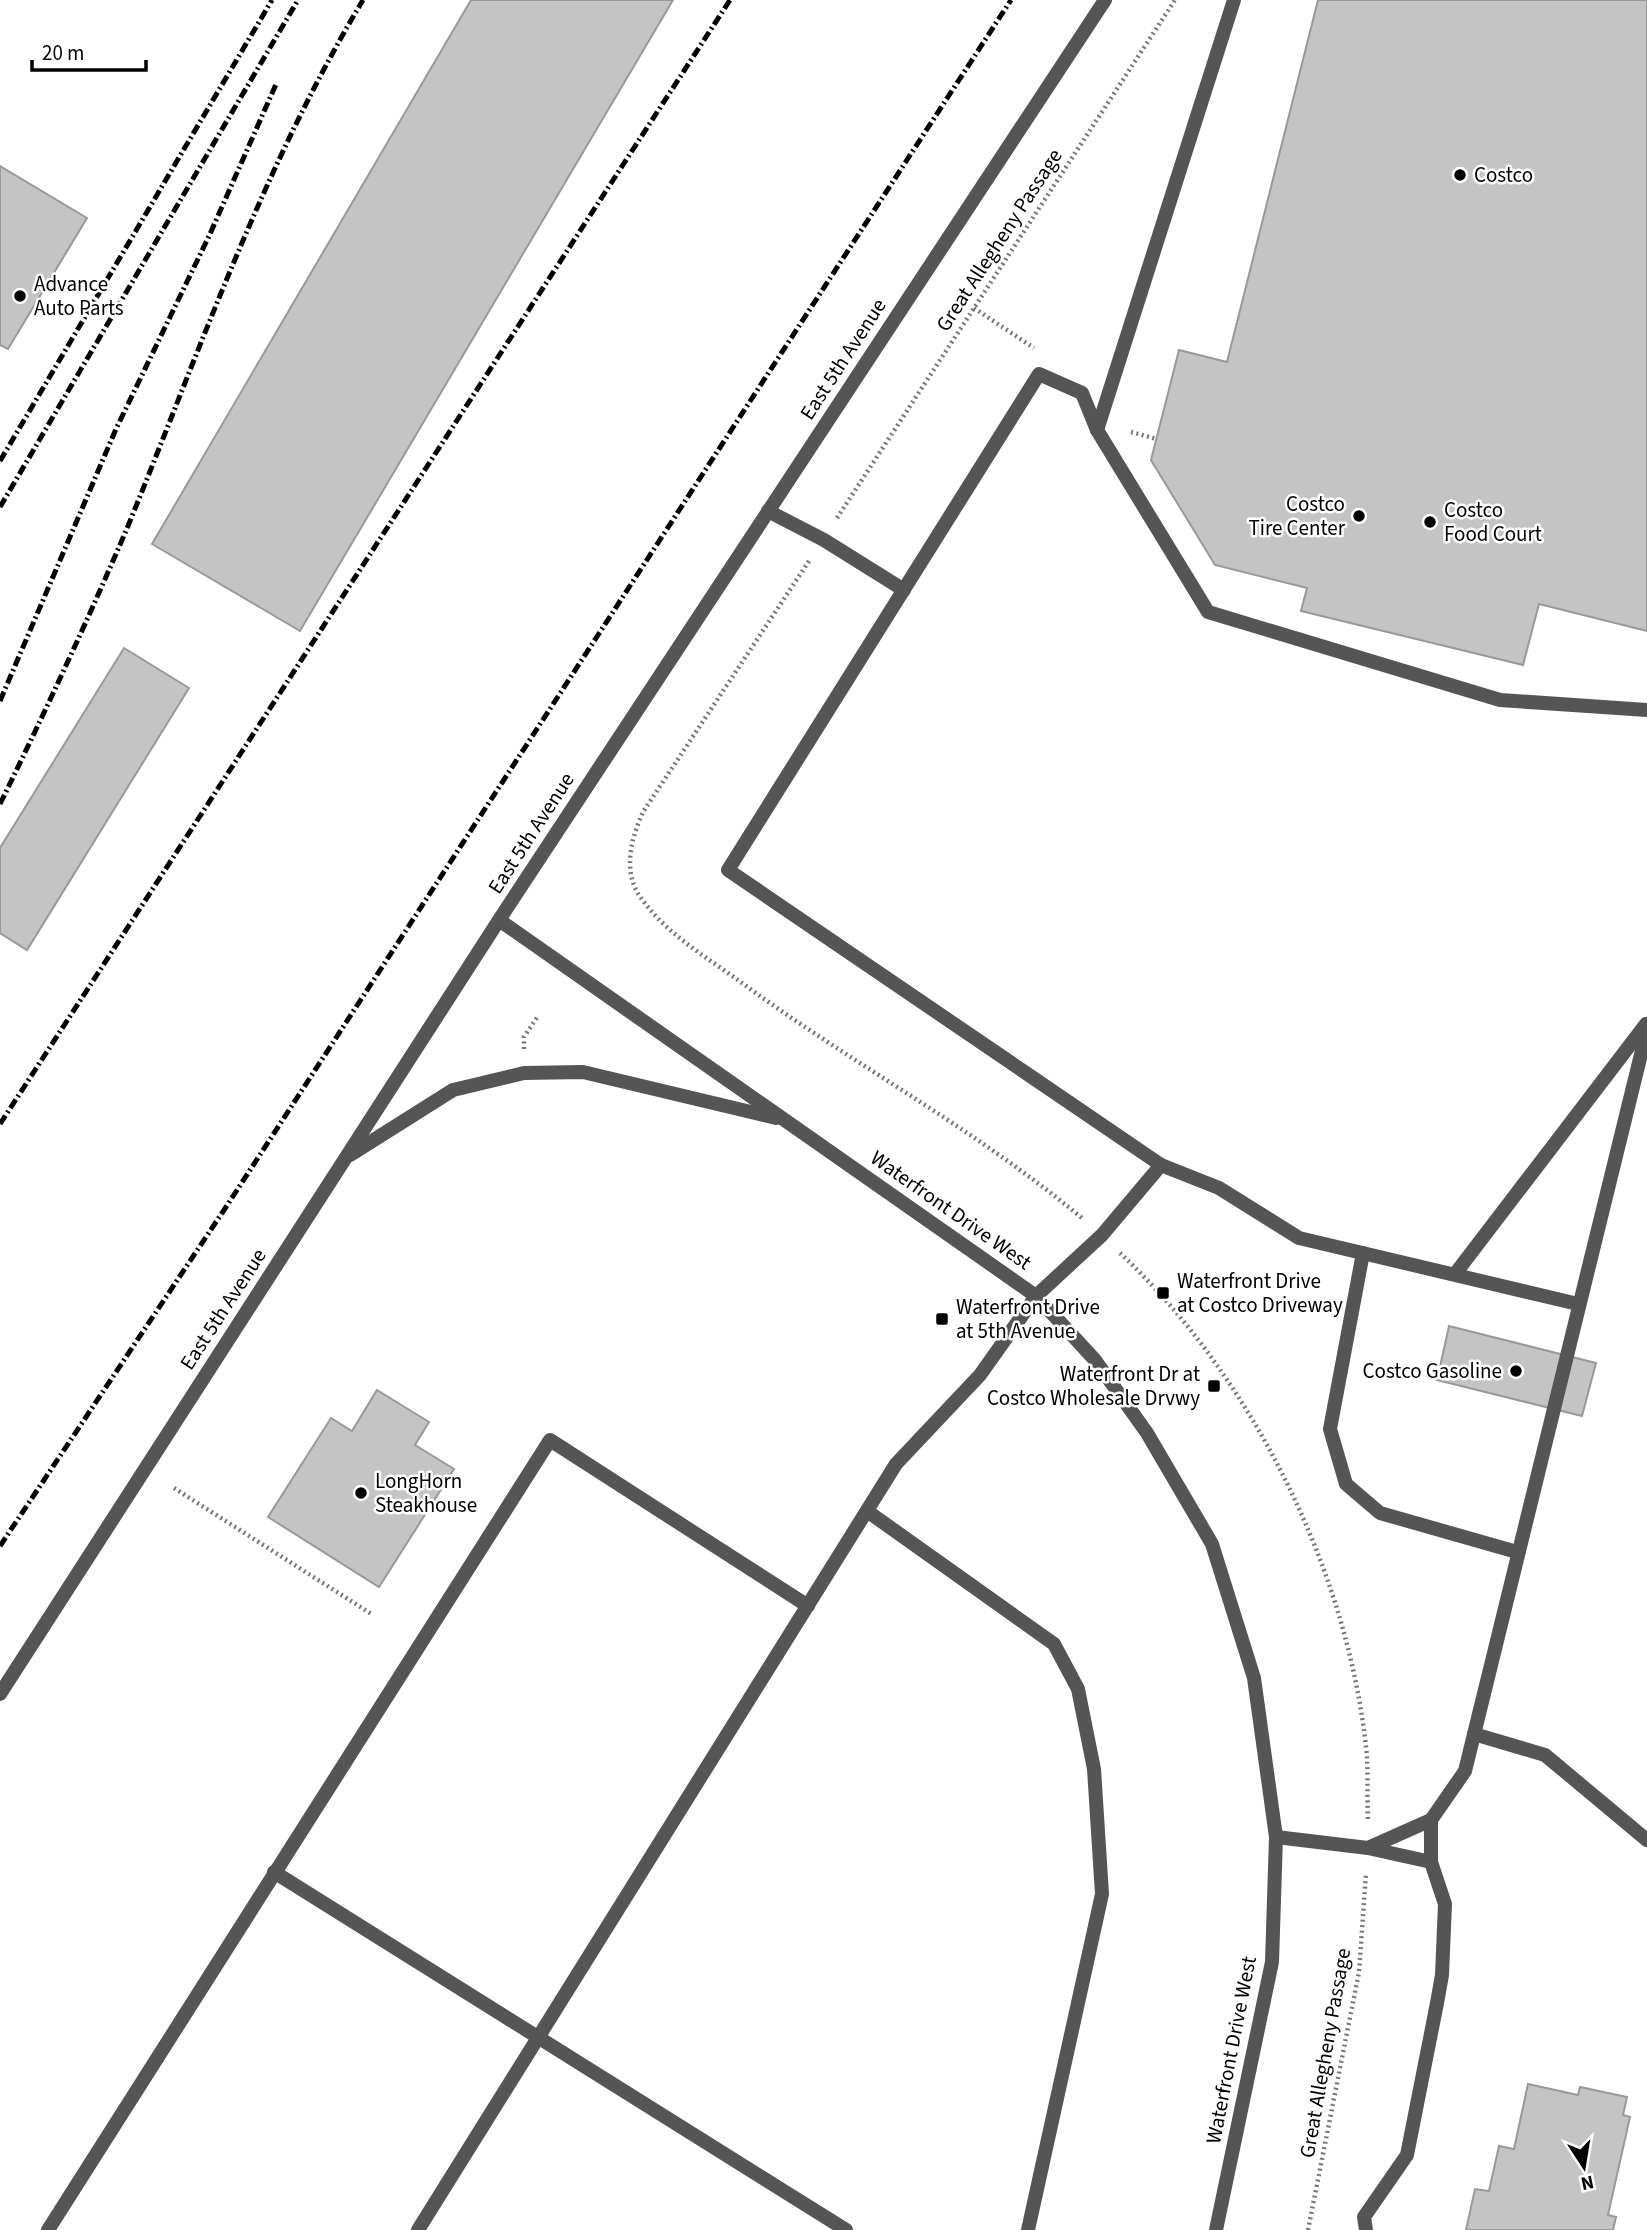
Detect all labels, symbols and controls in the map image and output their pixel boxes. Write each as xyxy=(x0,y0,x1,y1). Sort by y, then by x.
scale bar xyxy=(32,28,145,72)
text: 20 m xyxy=(42,38,84,68)
street label: Great Allegheny Passage xyxy=(929,143,1069,337)
place label: Costco xyxy=(1474,160,1533,190)
marker: Costco xyxy=(1452,167,1468,183)
place label: Advance Auto Parts xyxy=(34,269,124,323)
marker: Advance Auto Parts xyxy=(12,288,28,304)
street label: East 5th Avenue xyxy=(793,292,893,426)
place label: Costco Tire Center xyxy=(1248,489,1346,543)
place label: Costco Food Court xyxy=(1444,495,1542,549)
marker: Costco Tire Center xyxy=(1351,508,1367,524)
marker: Costco Food Court xyxy=(1422,514,1438,530)
street label: East 5th Avenue xyxy=(481,766,581,900)
street label: Waterfront Drive West xyxy=(864,1143,1038,1277)
street label: East 5th Avenue xyxy=(173,1242,273,1376)
place label: Waterfront Drive at Costco Driveway xyxy=(1177,1266,1343,1320)
marker: Waterfront Drive at Costco Driveway xyxy=(1155,1285,1171,1301)
place label: Waterfront Drive at 5th Avenue xyxy=(956,1292,1100,1346)
marker: Waterfront Drive at 5th Avenue xyxy=(934,1311,950,1327)
place label: Costco Gasoline xyxy=(1363,1356,1502,1386)
place label: Waterfront Dr at Costco Wholesale Drvwy xyxy=(987,1359,1200,1413)
marker: Costco Gasoline xyxy=(1508,1363,1524,1379)
marker: Waterfront Dr at Costco Wholesale Drvwy xyxy=(1206,1378,1222,1394)
place label: LongHorn Steakhouse xyxy=(375,1466,477,1520)
marker: LongHorn Steakhouse xyxy=(353,1485,369,1501)
street label: Great Allegheny Passage xyxy=(1292,1946,1358,2160)
street label: Waterfront Drive West xyxy=(1198,1954,1264,2146)
north arrow xyxy=(1549,2132,1619,2202)
text: N xyxy=(1578,2168,1596,2197)

